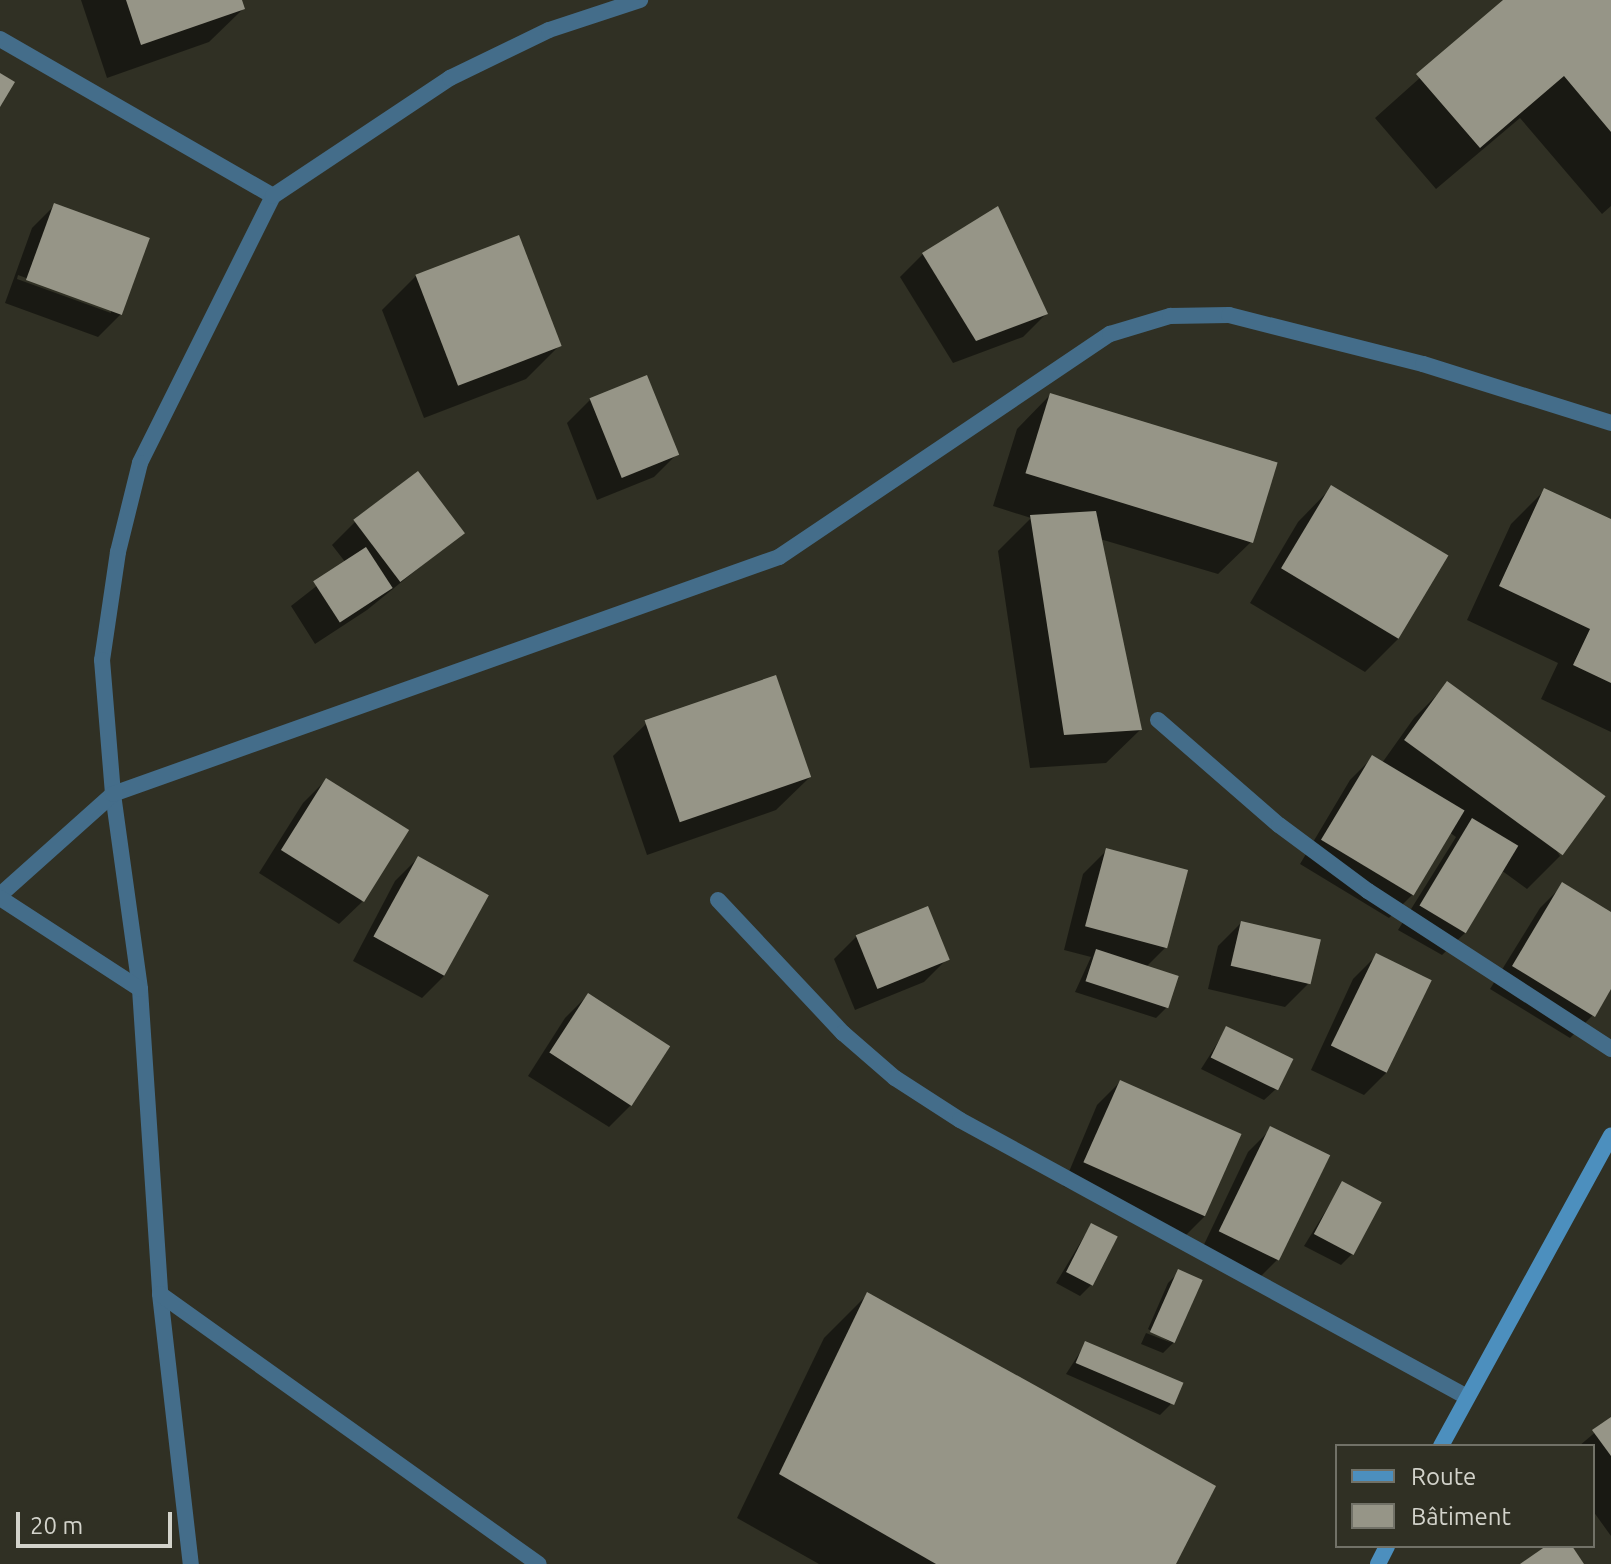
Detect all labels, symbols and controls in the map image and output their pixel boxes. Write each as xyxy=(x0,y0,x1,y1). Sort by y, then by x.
legend xyxy=(1335,1444,1595,1548)
text: Route xyxy=(1411,1463,1476,1490)
scale bar xyxy=(20,1496,176,1546)
text: Bâtiment xyxy=(1411,1503,1511,1530)
text: 20 m xyxy=(30,1512,83,1539)

